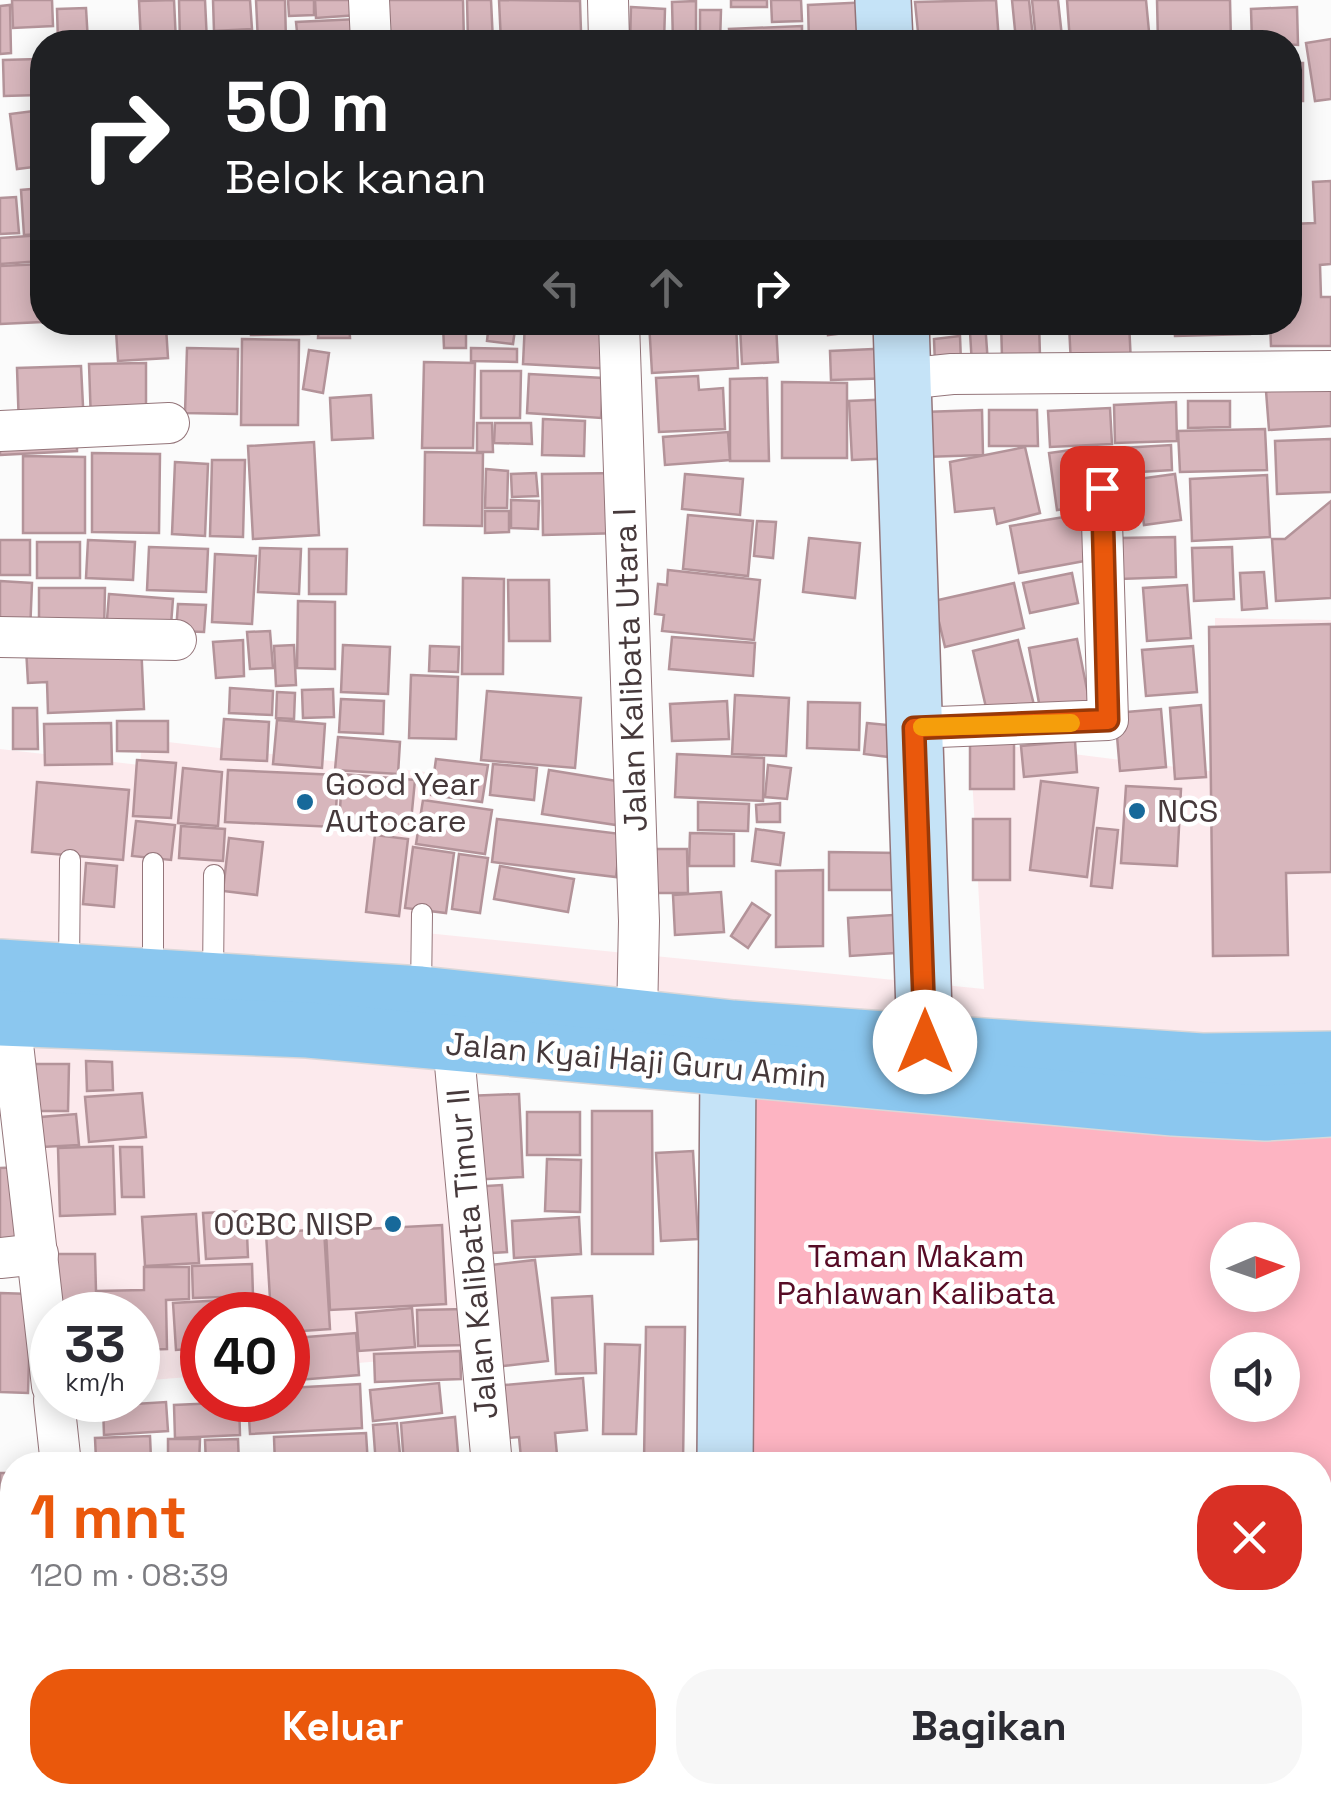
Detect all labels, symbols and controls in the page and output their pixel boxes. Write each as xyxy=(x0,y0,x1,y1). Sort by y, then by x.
text: 50 m xyxy=(225,62,390,151)
icon: right xyxy=(60,70,190,200)
text: Belok kanan xyxy=(225,149,487,206)
icon: left xyxy=(534,260,589,315)
icon: ahead xyxy=(639,260,694,315)
icon: right xyxy=(744,260,799,315)
pin xyxy=(1060,446,1145,531)
icon: arrive xyxy=(1075,461,1130,516)
street label: Jalan Kalibata Utara I xyxy=(604,507,656,833)
place label: Good Year Autocare xyxy=(325,764,480,841)
marker: Good Year Autocare xyxy=(294,791,316,813)
place label: NCS xyxy=(1157,791,1218,831)
marker: NCS xyxy=(1126,800,1148,822)
position arrow xyxy=(873,990,977,1094)
street label: Jalan Kyai Haji Guru Amin xyxy=(444,1023,828,1097)
street label: Jalan Kalibata Timur II xyxy=(438,1087,506,1421)
place label: OCBC NISP xyxy=(213,1204,373,1244)
marker: OCBC NISP xyxy=(382,1213,404,1235)
north arrow xyxy=(1210,1222,1300,1312)
map controls xyxy=(1210,1222,1300,1422)
park label: Taman Makam Pahlawan Kalibata xyxy=(776,1236,1056,1313)
speed limit sign: 40 xyxy=(180,1292,310,1422)
text: 33 xyxy=(65,1313,125,1377)
button: sound xyxy=(1210,1332,1300,1422)
text: km/h xyxy=(65,1366,125,1398)
text: 1 mnt xyxy=(30,1479,187,1556)
button: close xyxy=(1197,1485,1302,1590)
text: 120 m · 08:39 xyxy=(30,1555,229,1595)
button: Keluar xyxy=(30,1669,656,1784)
button: Bagikan xyxy=(676,1669,1302,1784)

